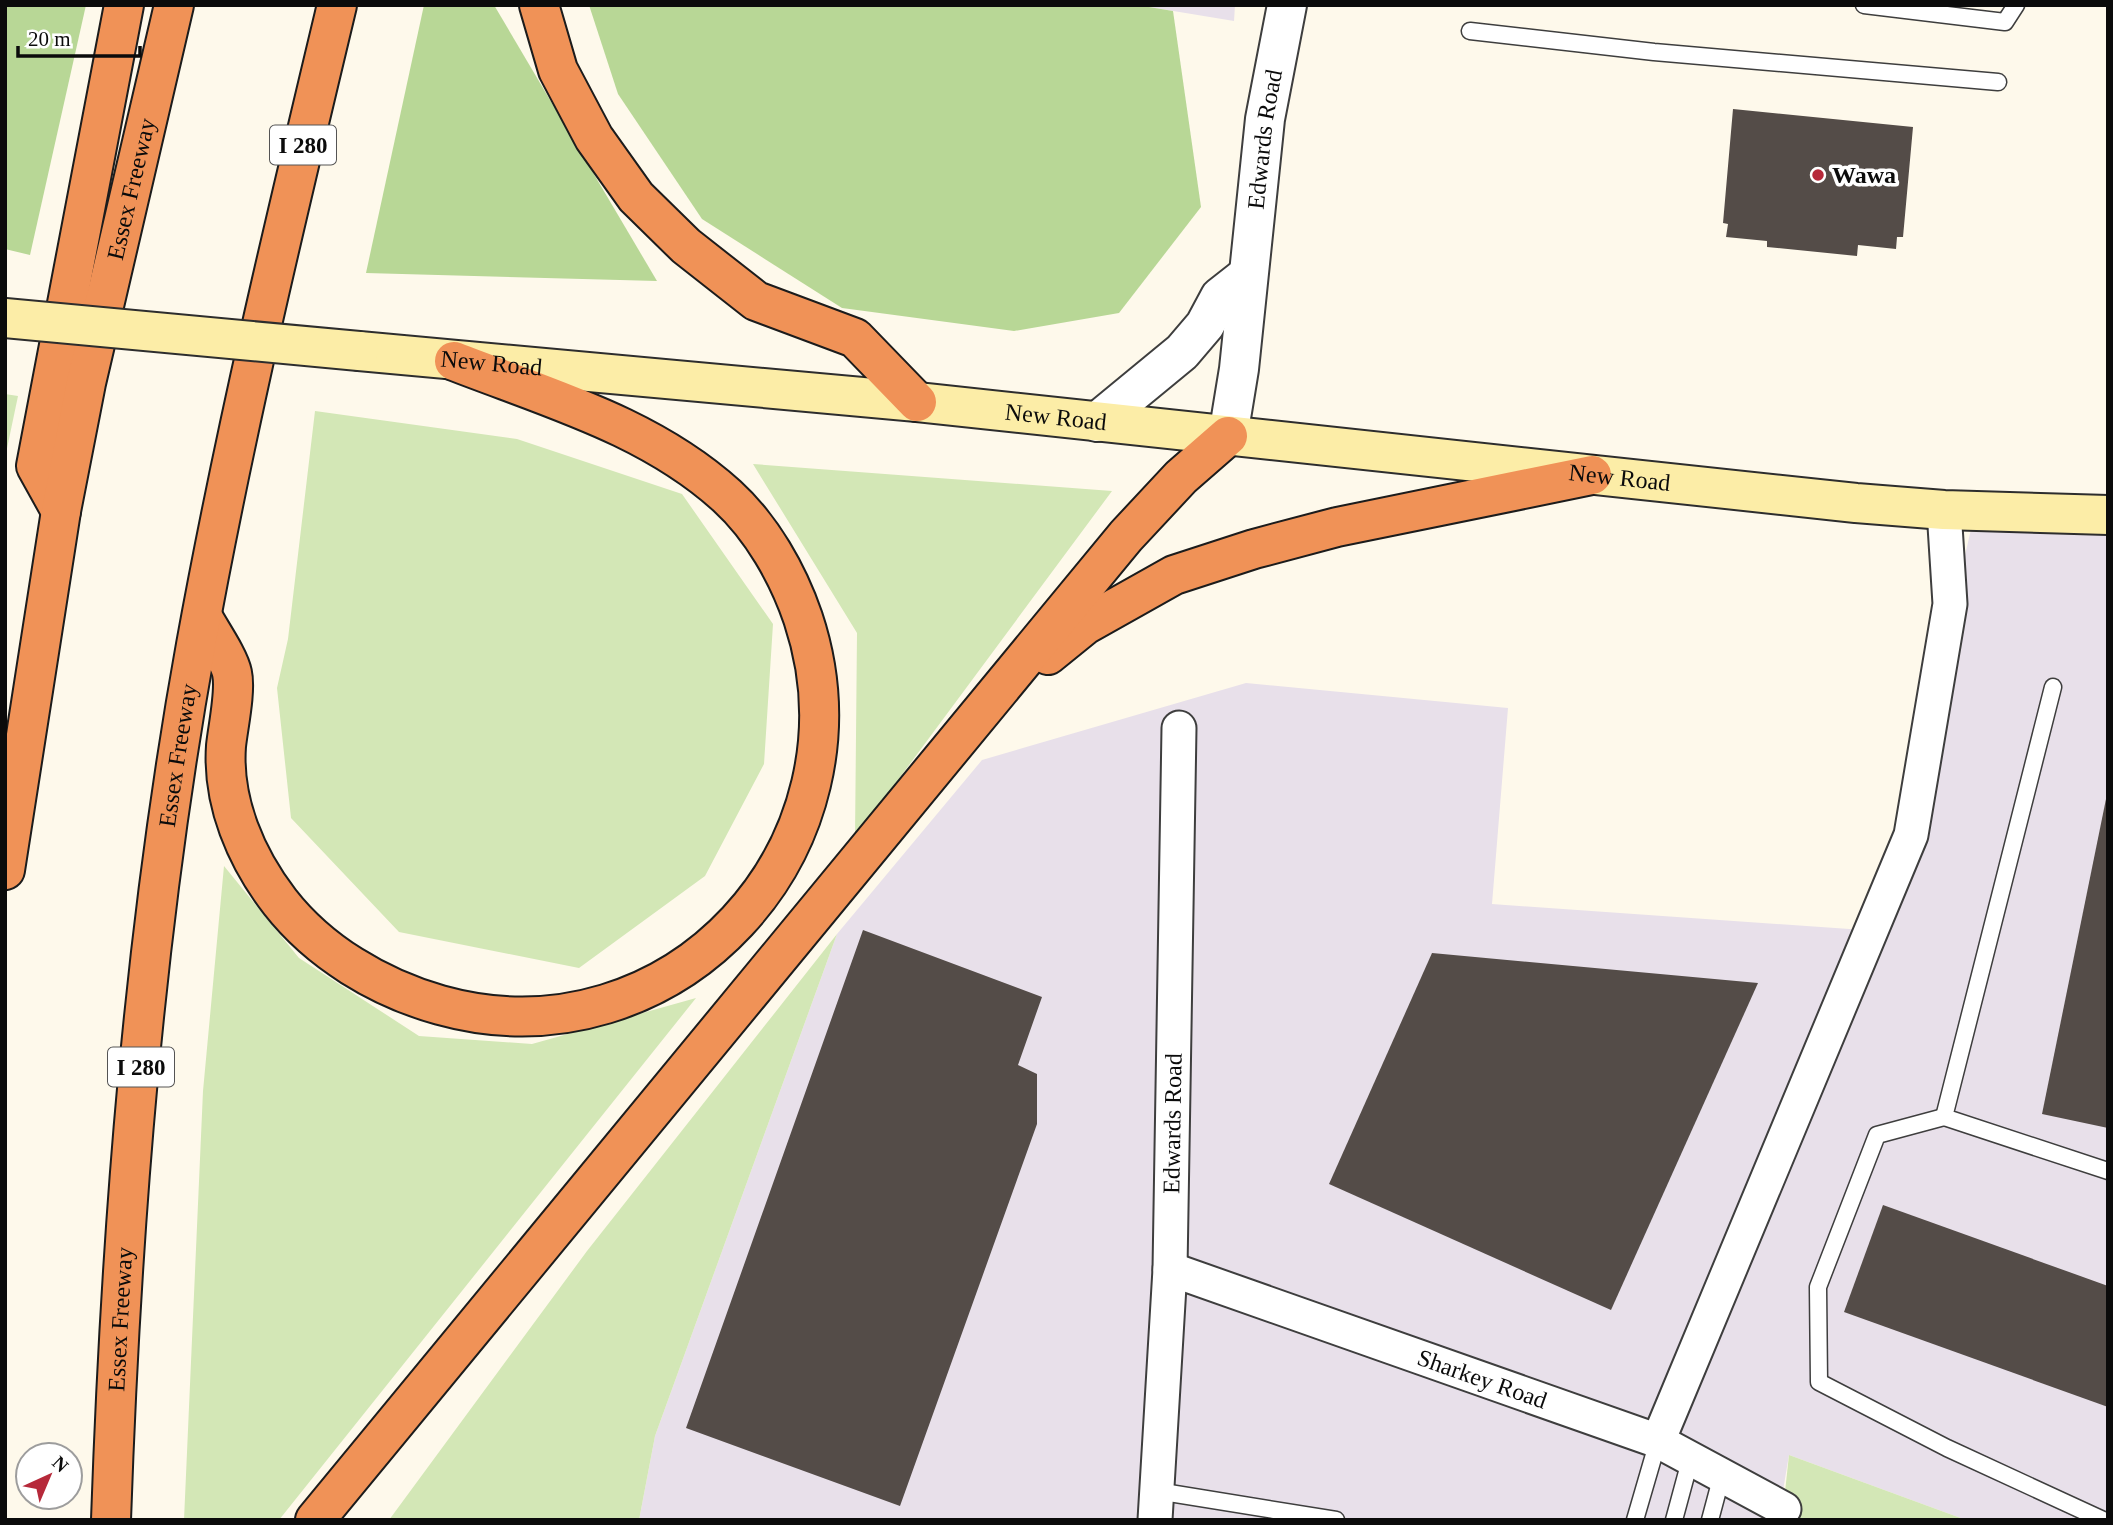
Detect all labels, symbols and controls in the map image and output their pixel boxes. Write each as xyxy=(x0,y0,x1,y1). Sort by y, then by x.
scale bar xyxy=(18,14,140,58)
text: 20 m xyxy=(28,27,71,51)
street label: Edwards Road xyxy=(1243,67,1287,210)
street label: Essex Freeway xyxy=(102,116,160,262)
road number: I 280 xyxy=(270,126,336,164)
place label: Wawa xyxy=(1832,162,1896,188)
marker: Wawa xyxy=(1810,167,1826,183)
street label: New Road xyxy=(439,346,543,381)
street label: New Road xyxy=(1004,399,1108,435)
street label: New Road xyxy=(1568,459,1672,496)
street label: Essex Freeway xyxy=(154,682,202,829)
road number: I 280 xyxy=(108,1048,174,1086)
street label: Edwards Road xyxy=(1158,1053,1187,1194)
street label: Essex Freeway xyxy=(103,1246,138,1392)
street label: Sharkey Road xyxy=(1414,1344,1550,1414)
north arrow xyxy=(14,1441,84,1511)
text: N xyxy=(48,1452,73,1477)

